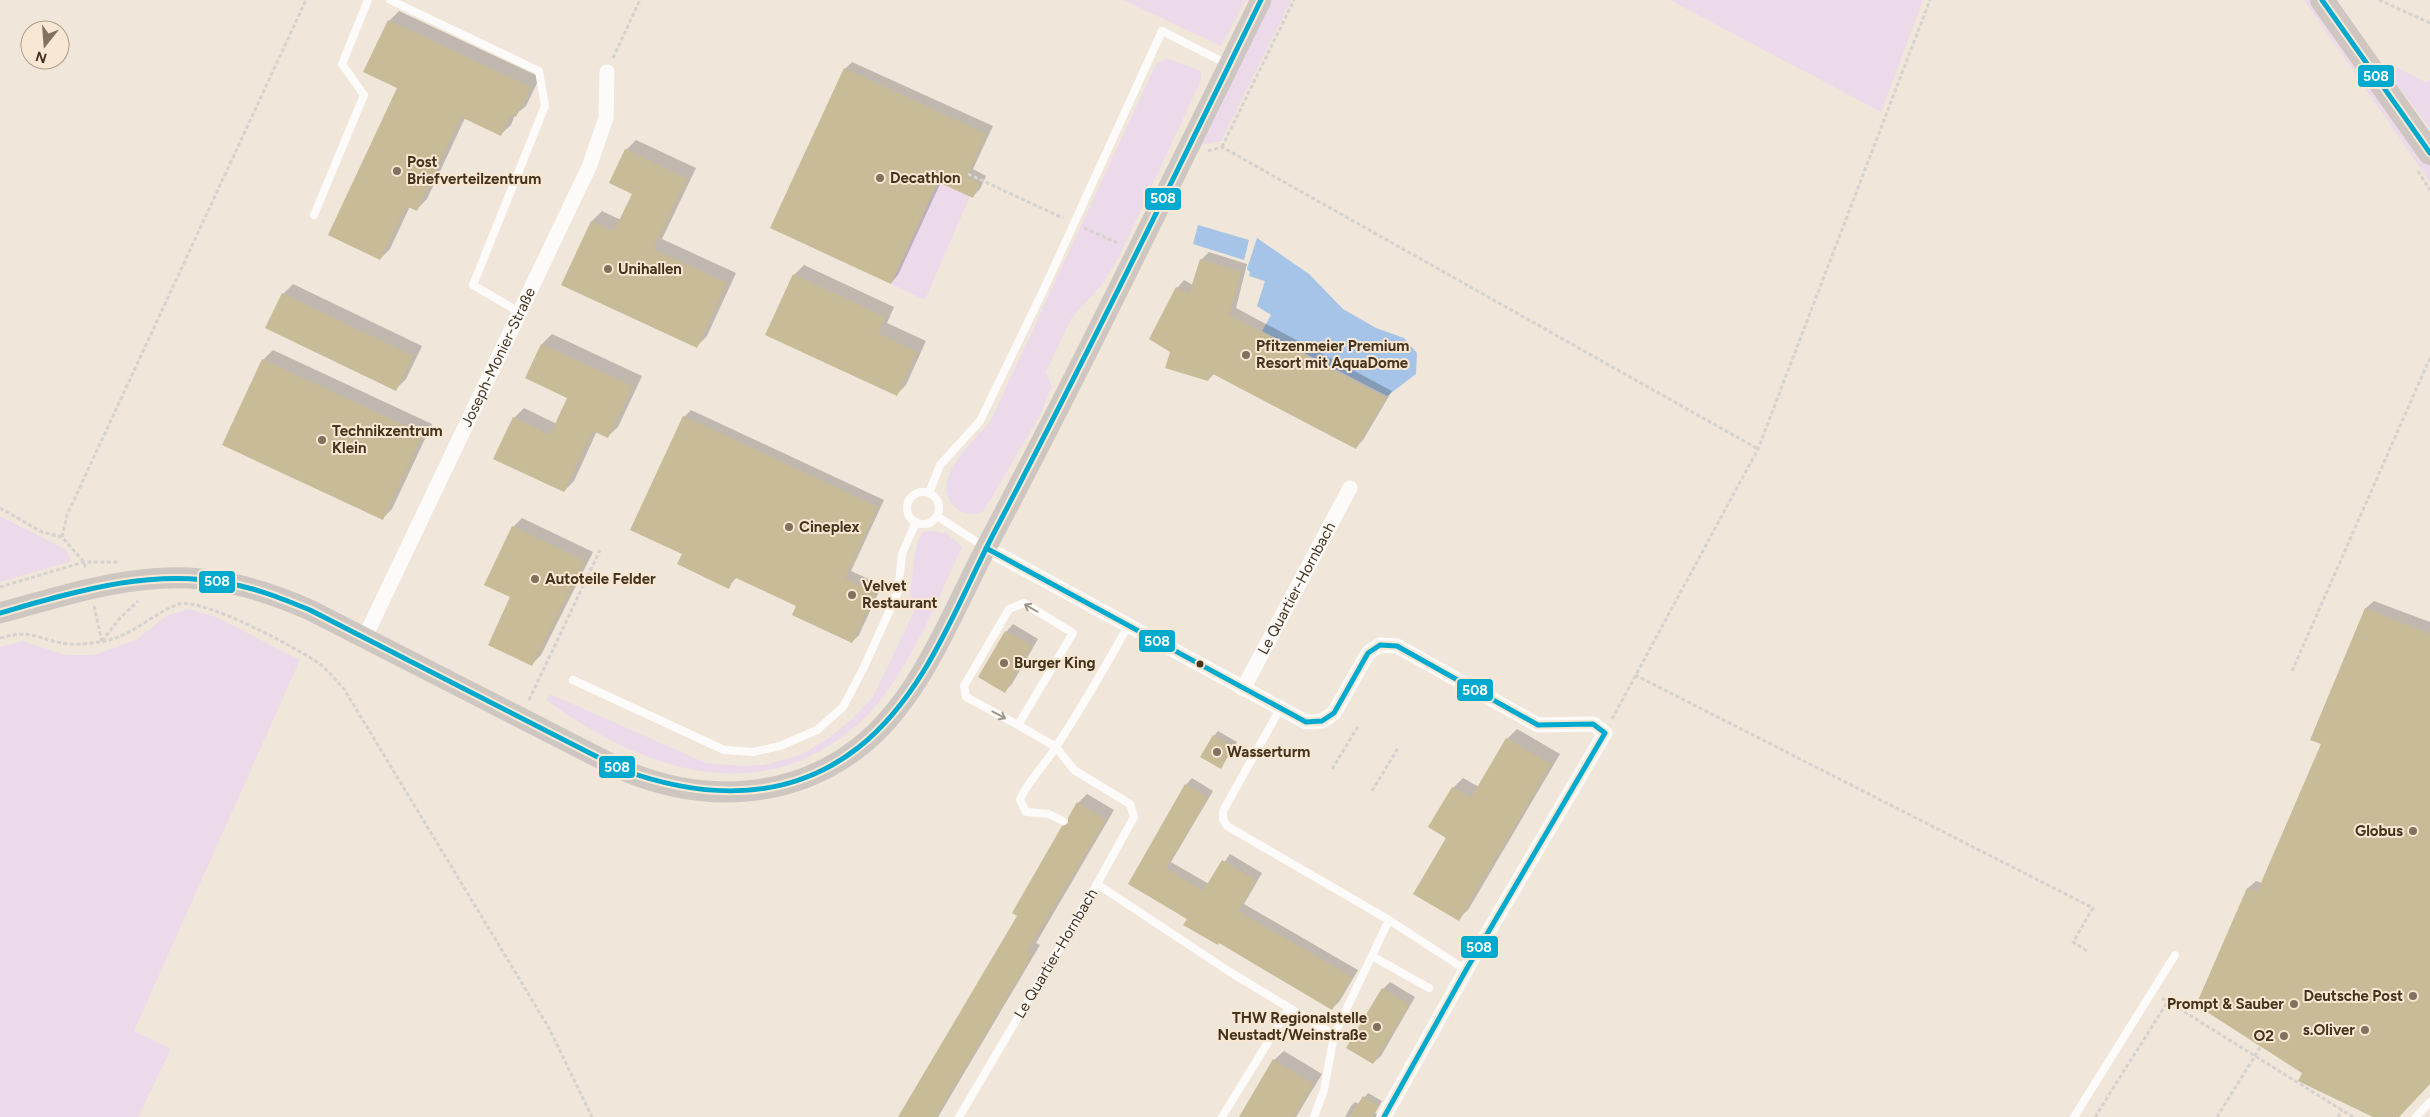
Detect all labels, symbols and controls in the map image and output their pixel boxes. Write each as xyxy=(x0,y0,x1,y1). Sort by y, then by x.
north arrow xyxy=(20,20,70,70)
text: N xyxy=(34,47,49,67)
line badge: 508 xyxy=(2357,64,2395,88)
text: 508 xyxy=(2363,68,2389,85)
place label: Post Briefverteilzentrum xyxy=(407,153,541,188)
marker: Post Briefverteilzentrum xyxy=(391,165,403,177)
place label: Decathlon xyxy=(890,169,961,187)
marker: Decathlon xyxy=(874,172,886,184)
line badge: 508 xyxy=(1144,187,1182,211)
text: 508 xyxy=(1150,190,1176,207)
place label: Unihallen xyxy=(618,260,682,278)
marker: Unihallen xyxy=(602,263,614,275)
street label: Joseph-Monier-Straße xyxy=(457,285,539,430)
place label: Pfitzenmeier Premium Resort mit AquaDome xyxy=(1256,337,1409,372)
marker: Pfitzenmeier Premium Resort mit AquaDome xyxy=(1240,349,1252,361)
place label: Technikzentrum Klein xyxy=(332,422,443,457)
marker: Technikzentrum Klein xyxy=(316,434,328,446)
place label: Cineplex xyxy=(799,518,859,536)
street label: Le Quartier-Hornbach xyxy=(1254,519,1339,658)
marker: Cineplex xyxy=(783,521,795,533)
line badge: 508 xyxy=(198,570,236,594)
place label: Autoteile Felder xyxy=(545,570,656,588)
text: 508 xyxy=(204,573,230,590)
marker: Autoteile Felder xyxy=(529,573,541,585)
place label: Velvet Restaurant xyxy=(862,577,938,612)
marker: Velvet Restaurant xyxy=(846,589,858,601)
one-way arrow xyxy=(1024,602,1038,612)
line badge: 508 xyxy=(1138,629,1176,653)
text: 508 xyxy=(1144,633,1170,650)
place label: Burger King xyxy=(1014,654,1095,672)
marker: Burger King xyxy=(998,657,1010,669)
unlabelled marker xyxy=(1195,659,1205,669)
line badge: 508 xyxy=(1456,678,1494,702)
text: 508 xyxy=(1462,682,1488,699)
one-way arrow xyxy=(992,710,1007,720)
place label: Wasserturm xyxy=(1227,743,1310,761)
marker: Wasserturm xyxy=(1211,746,1223,758)
line badge: 508 xyxy=(598,755,636,779)
text: 508 xyxy=(604,759,630,776)
place label: Globus xyxy=(2355,822,2403,840)
marker: Globus xyxy=(2407,825,2419,837)
street label: Le Quartier-Hornbach xyxy=(1010,885,1101,1022)
line badge: 508 xyxy=(1460,935,1499,959)
text: 508 xyxy=(1466,939,1492,956)
place label: Deutsche Post xyxy=(2303,987,2403,1005)
marker: Deutsche Post xyxy=(2407,990,2419,1002)
place label: Prompt & Sauber xyxy=(2167,995,2284,1013)
marker: Prompt & Sauber xyxy=(2288,998,2300,1010)
place label: THW Regionalstelle Neustadt/Weinstraße xyxy=(1218,1009,1368,1044)
marker: THW Regionalstelle Neustadt/Weinstraße xyxy=(1371,1021,1383,1033)
place label: s.Oliver xyxy=(2303,1021,2355,1039)
marker: s.Oliver xyxy=(2359,1024,2371,1036)
place label: O2 xyxy=(2254,1027,2274,1045)
marker: O2 xyxy=(2278,1030,2290,1042)

